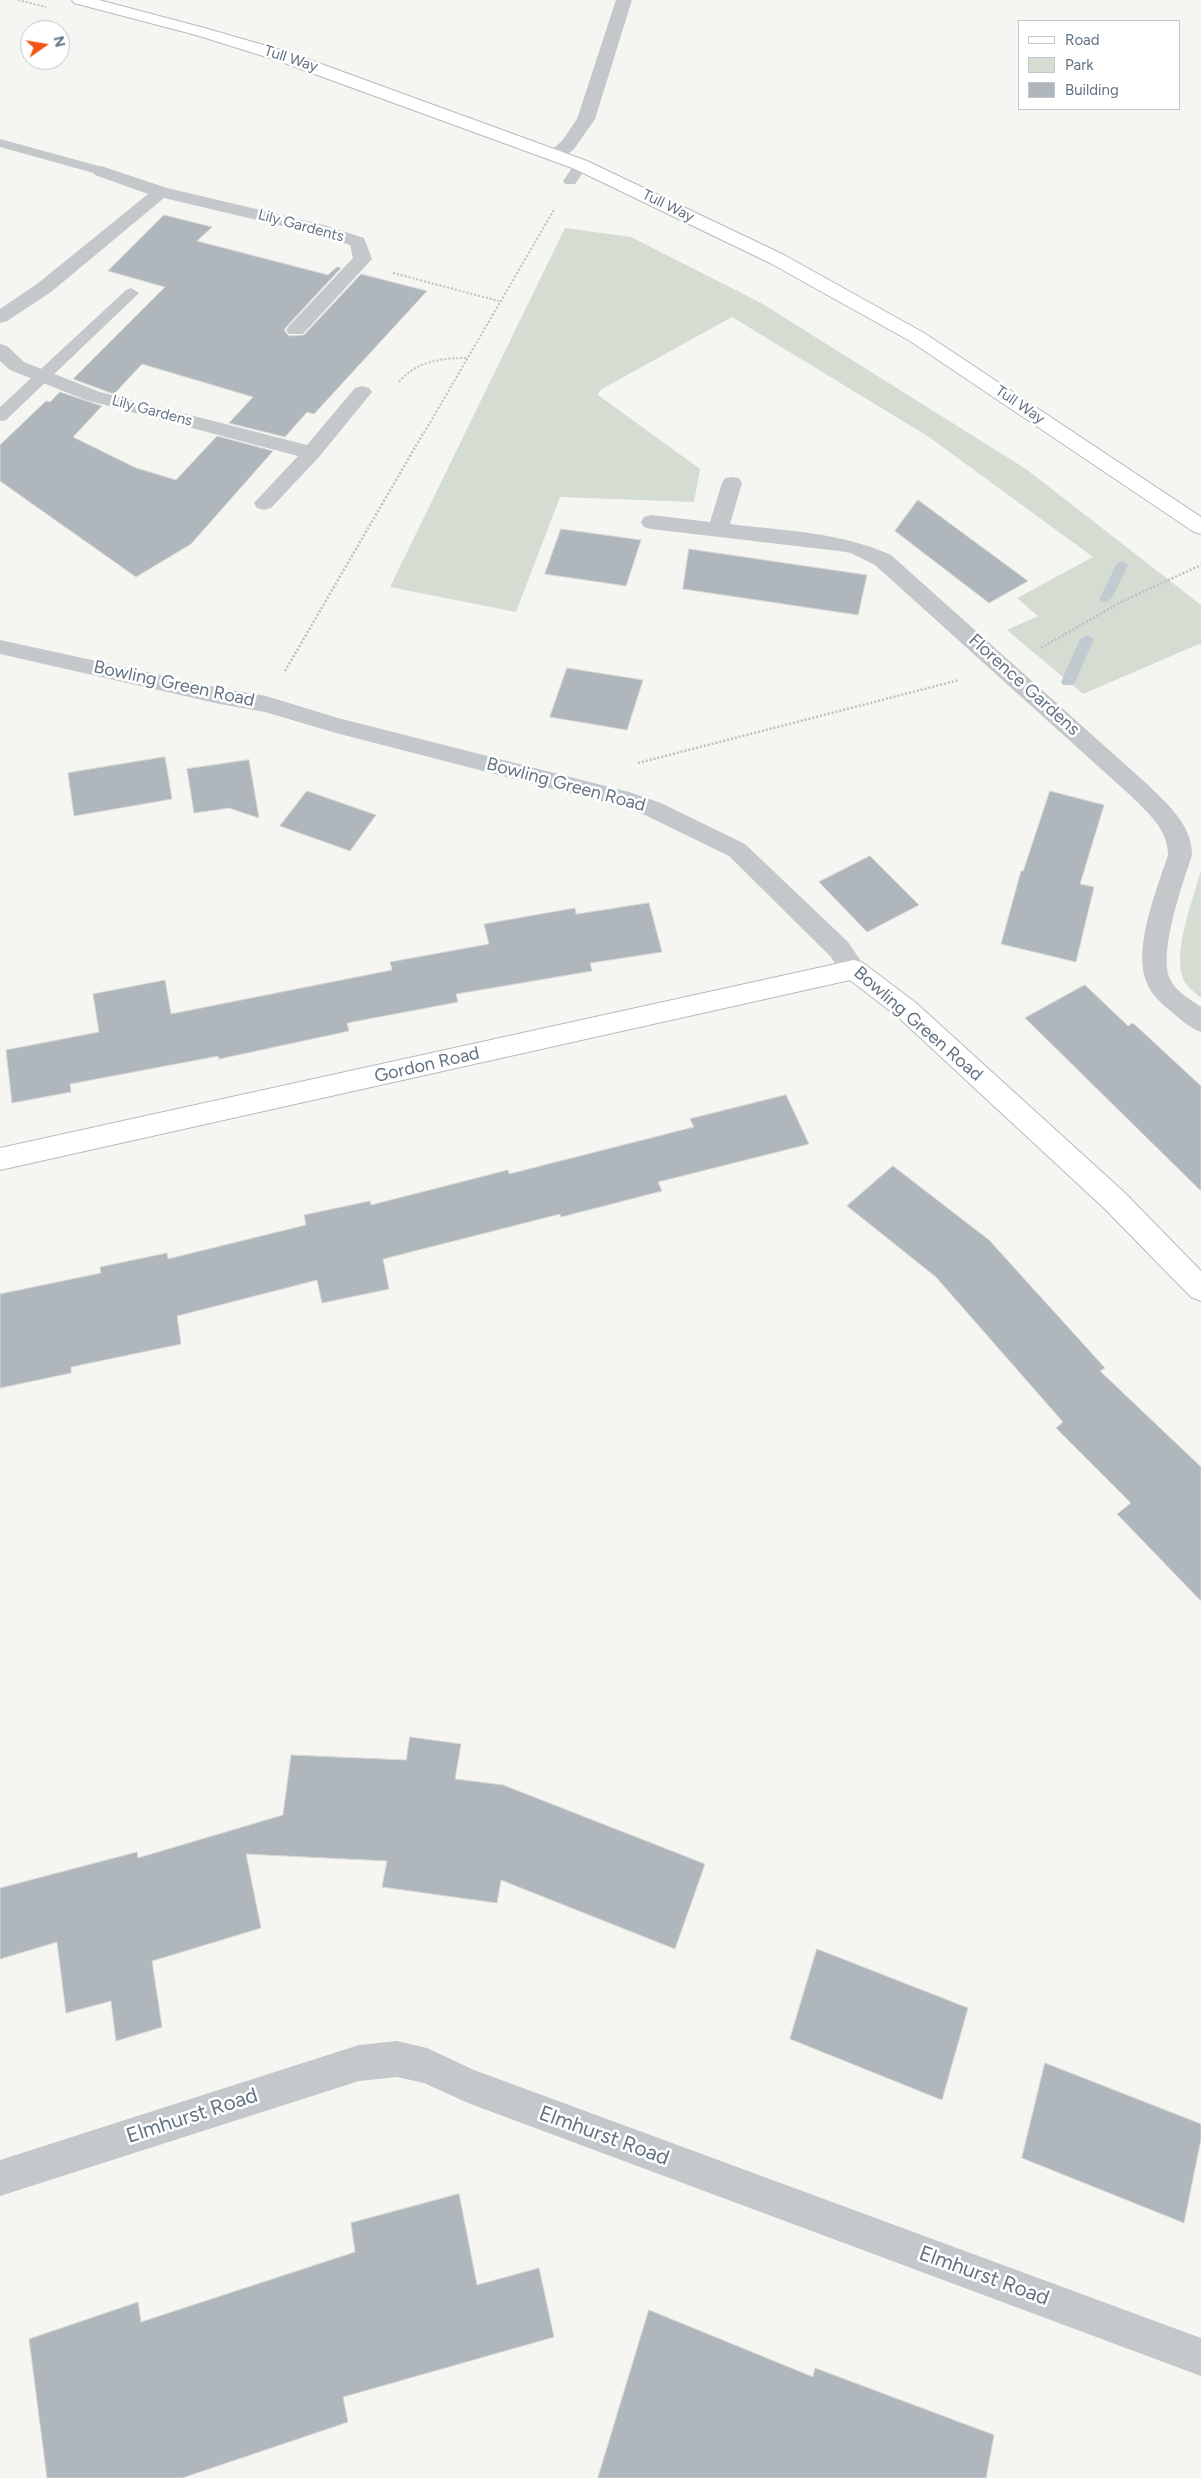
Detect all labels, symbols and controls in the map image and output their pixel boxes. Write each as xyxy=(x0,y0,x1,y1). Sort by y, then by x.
north arrow xyxy=(20,20,70,70)
legend xyxy=(1018,20,1181,110)
text: Road xyxy=(1065,31,1100,49)
text: N xyxy=(50,35,69,49)
street label: Tull Way xyxy=(262,42,320,76)
text: Park xyxy=(1065,56,1094,74)
text: Building xyxy=(1065,81,1119,99)
street label: Tull Way xyxy=(639,186,697,226)
street label: Lily Gardents xyxy=(256,206,346,246)
street label: Tull Way xyxy=(992,382,1048,428)
street label: Lily Gardens xyxy=(110,392,194,430)
street label: Florence Gardens xyxy=(964,630,1084,740)
street label: Bowling Green Road xyxy=(92,656,256,712)
street label: Bowling Green Road xyxy=(484,753,648,817)
street label: Bowling Green Road xyxy=(849,962,987,1086)
street label: Gordon Road xyxy=(372,1042,482,1088)
street label: Elmhurst Road xyxy=(123,2083,261,2149)
street label: Elmhurst Road xyxy=(535,2101,673,2171)
street label: Elmhurst Road xyxy=(915,2241,1053,2311)

